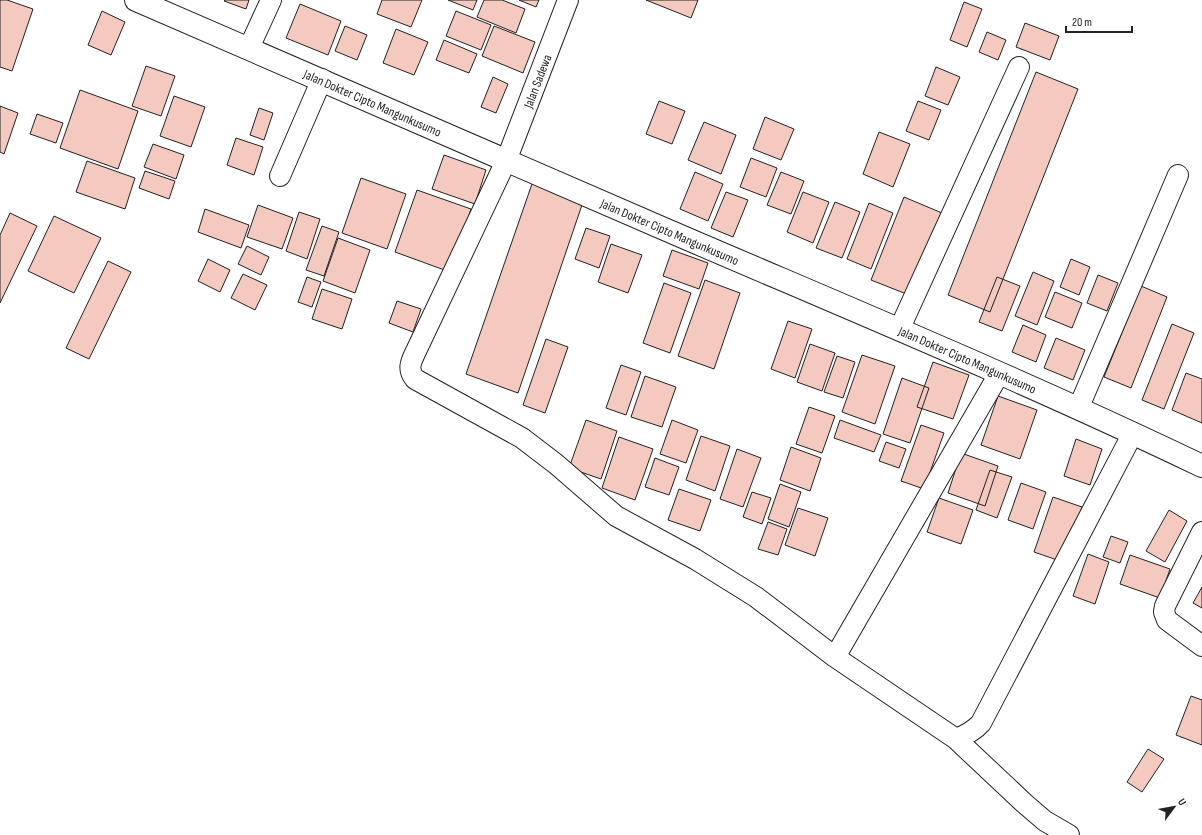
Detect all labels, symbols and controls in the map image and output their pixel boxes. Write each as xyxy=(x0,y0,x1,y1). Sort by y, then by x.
scale bar xyxy=(1066,8,1132,34)
text: 20 m xyxy=(1072,15,1092,30)
street label: Jalan Sadewa xyxy=(520,52,555,111)
street label: Jalan Dokter Cipto Mangunkusumo xyxy=(300,66,444,141)
street label: Jalan Dokter Cipto Mangunkusumo xyxy=(597,195,741,269)
street label: Jalan Dokter Cipto Mangunkusumo xyxy=(895,323,1039,398)
north arrow xyxy=(1154,787,1194,827)
text: U xyxy=(1175,796,1189,808)

